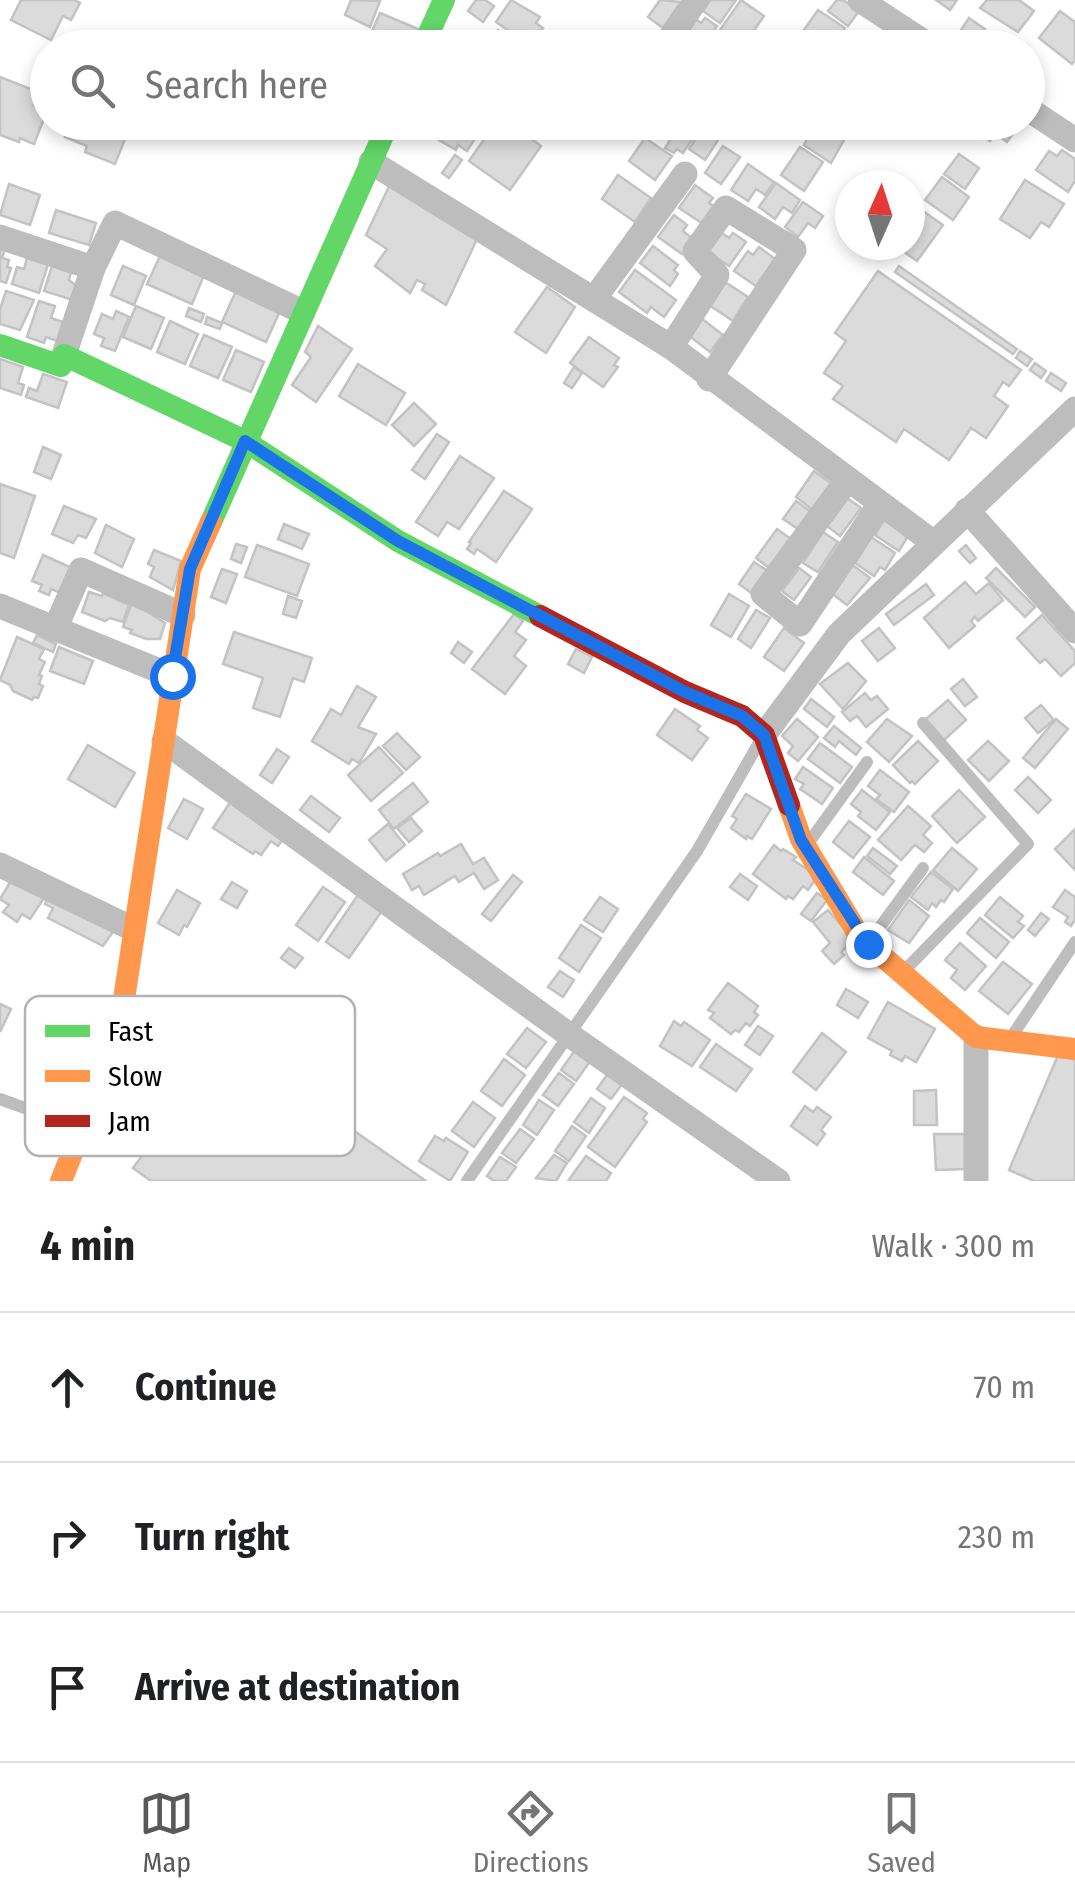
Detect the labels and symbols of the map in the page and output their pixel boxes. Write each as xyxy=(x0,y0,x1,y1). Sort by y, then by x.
north arrow xyxy=(835,170,925,260)
route start xyxy=(150,654,196,700)
route end xyxy=(846,922,892,968)
legend xyxy=(25,996,355,1156)
text: Fast xyxy=(108,1015,154,1048)
text: Slow xyxy=(108,1060,162,1093)
text: Jam xyxy=(108,1105,151,1138)

